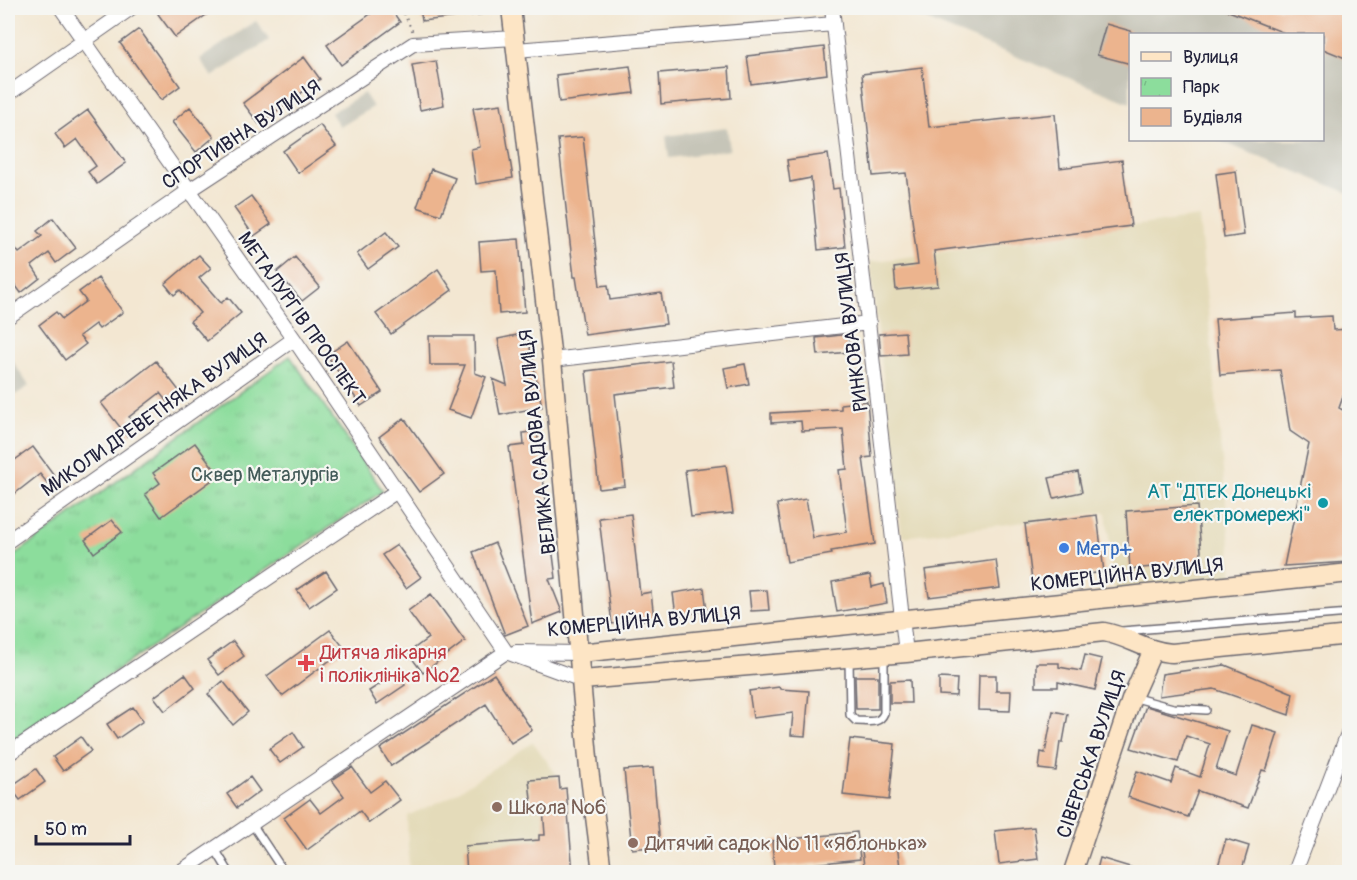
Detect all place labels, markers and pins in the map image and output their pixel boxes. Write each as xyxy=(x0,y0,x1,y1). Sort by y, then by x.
place label: АТ "ДТЕК Донецькі електромережі" xyxy=(1147,479,1311,527)
marker: АТ "ДТЕК Донецькі електромережі" xyxy=(1316,496,1330,510)
place label: Метр+ xyxy=(1076,536,1132,561)
marker: Метр+ xyxy=(1057,541,1071,555)
place label: Дитяча лікарня і поліклініка №2 xyxy=(319,640,460,688)
marker: Дитяча лікарня і поліклініка №2 xyxy=(297,654,315,672)
place label: Школа №6 xyxy=(509,795,606,820)
marker: Школа №6 xyxy=(490,800,504,814)
place label: Дитячий садок № 11 «Яблонька» xyxy=(644,831,927,856)
marker: Дитячий садок № 11 «Яблонька» xyxy=(626,836,640,850)

